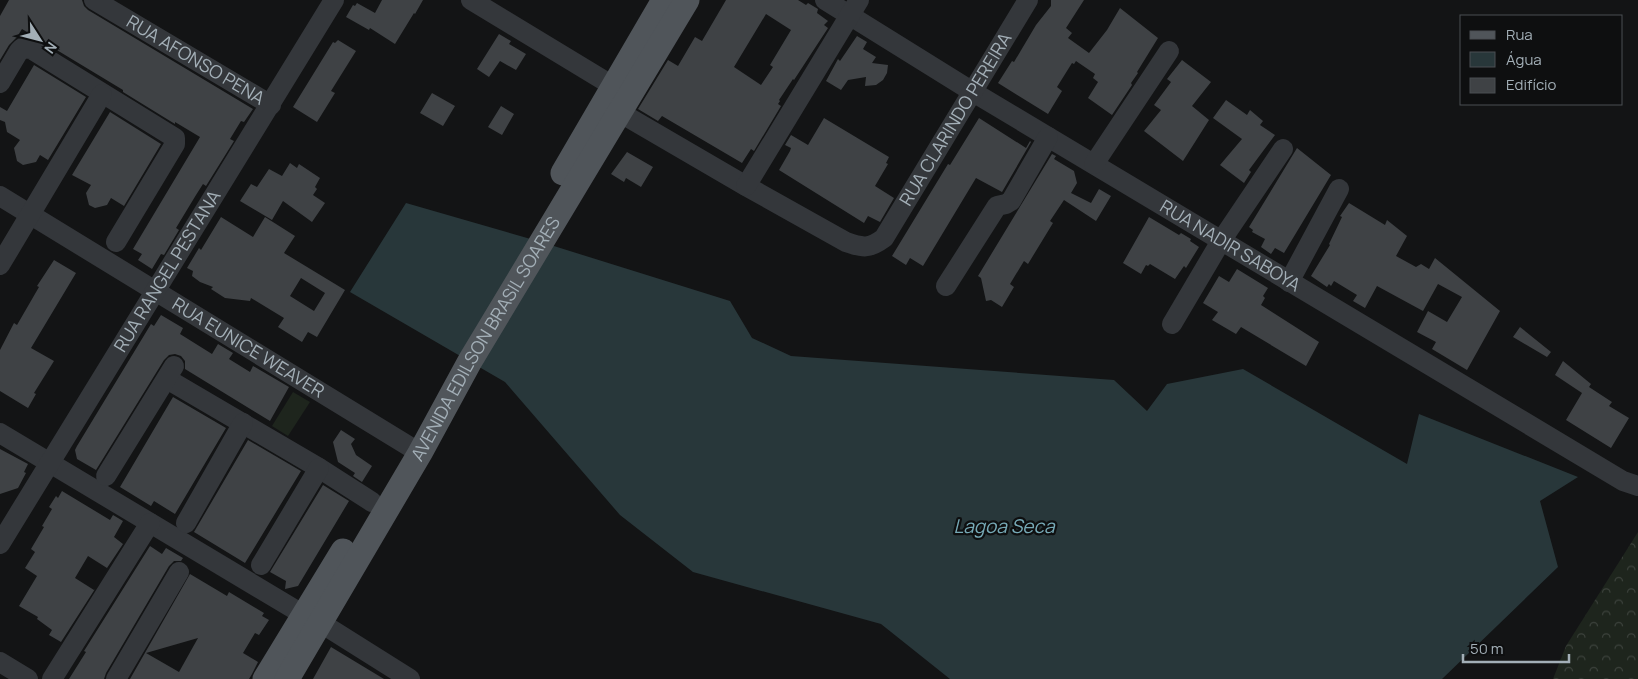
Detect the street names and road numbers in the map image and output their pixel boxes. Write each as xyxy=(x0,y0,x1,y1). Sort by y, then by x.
street label: RUA AFONSO PENA xyxy=(122,9,270,110)
street label: RUA CLARINDO PEREIRA xyxy=(893,27,1017,210)
street label: RUA RANGEL PESTANA xyxy=(108,185,226,356)
street label: RUA NADIR SABOYA xyxy=(1156,194,1306,297)
street label: AVENIDA EDILSON BRASIL SOARES xyxy=(405,212,565,465)
street label: RUA EUNICE WEAVER xyxy=(168,291,329,403)

